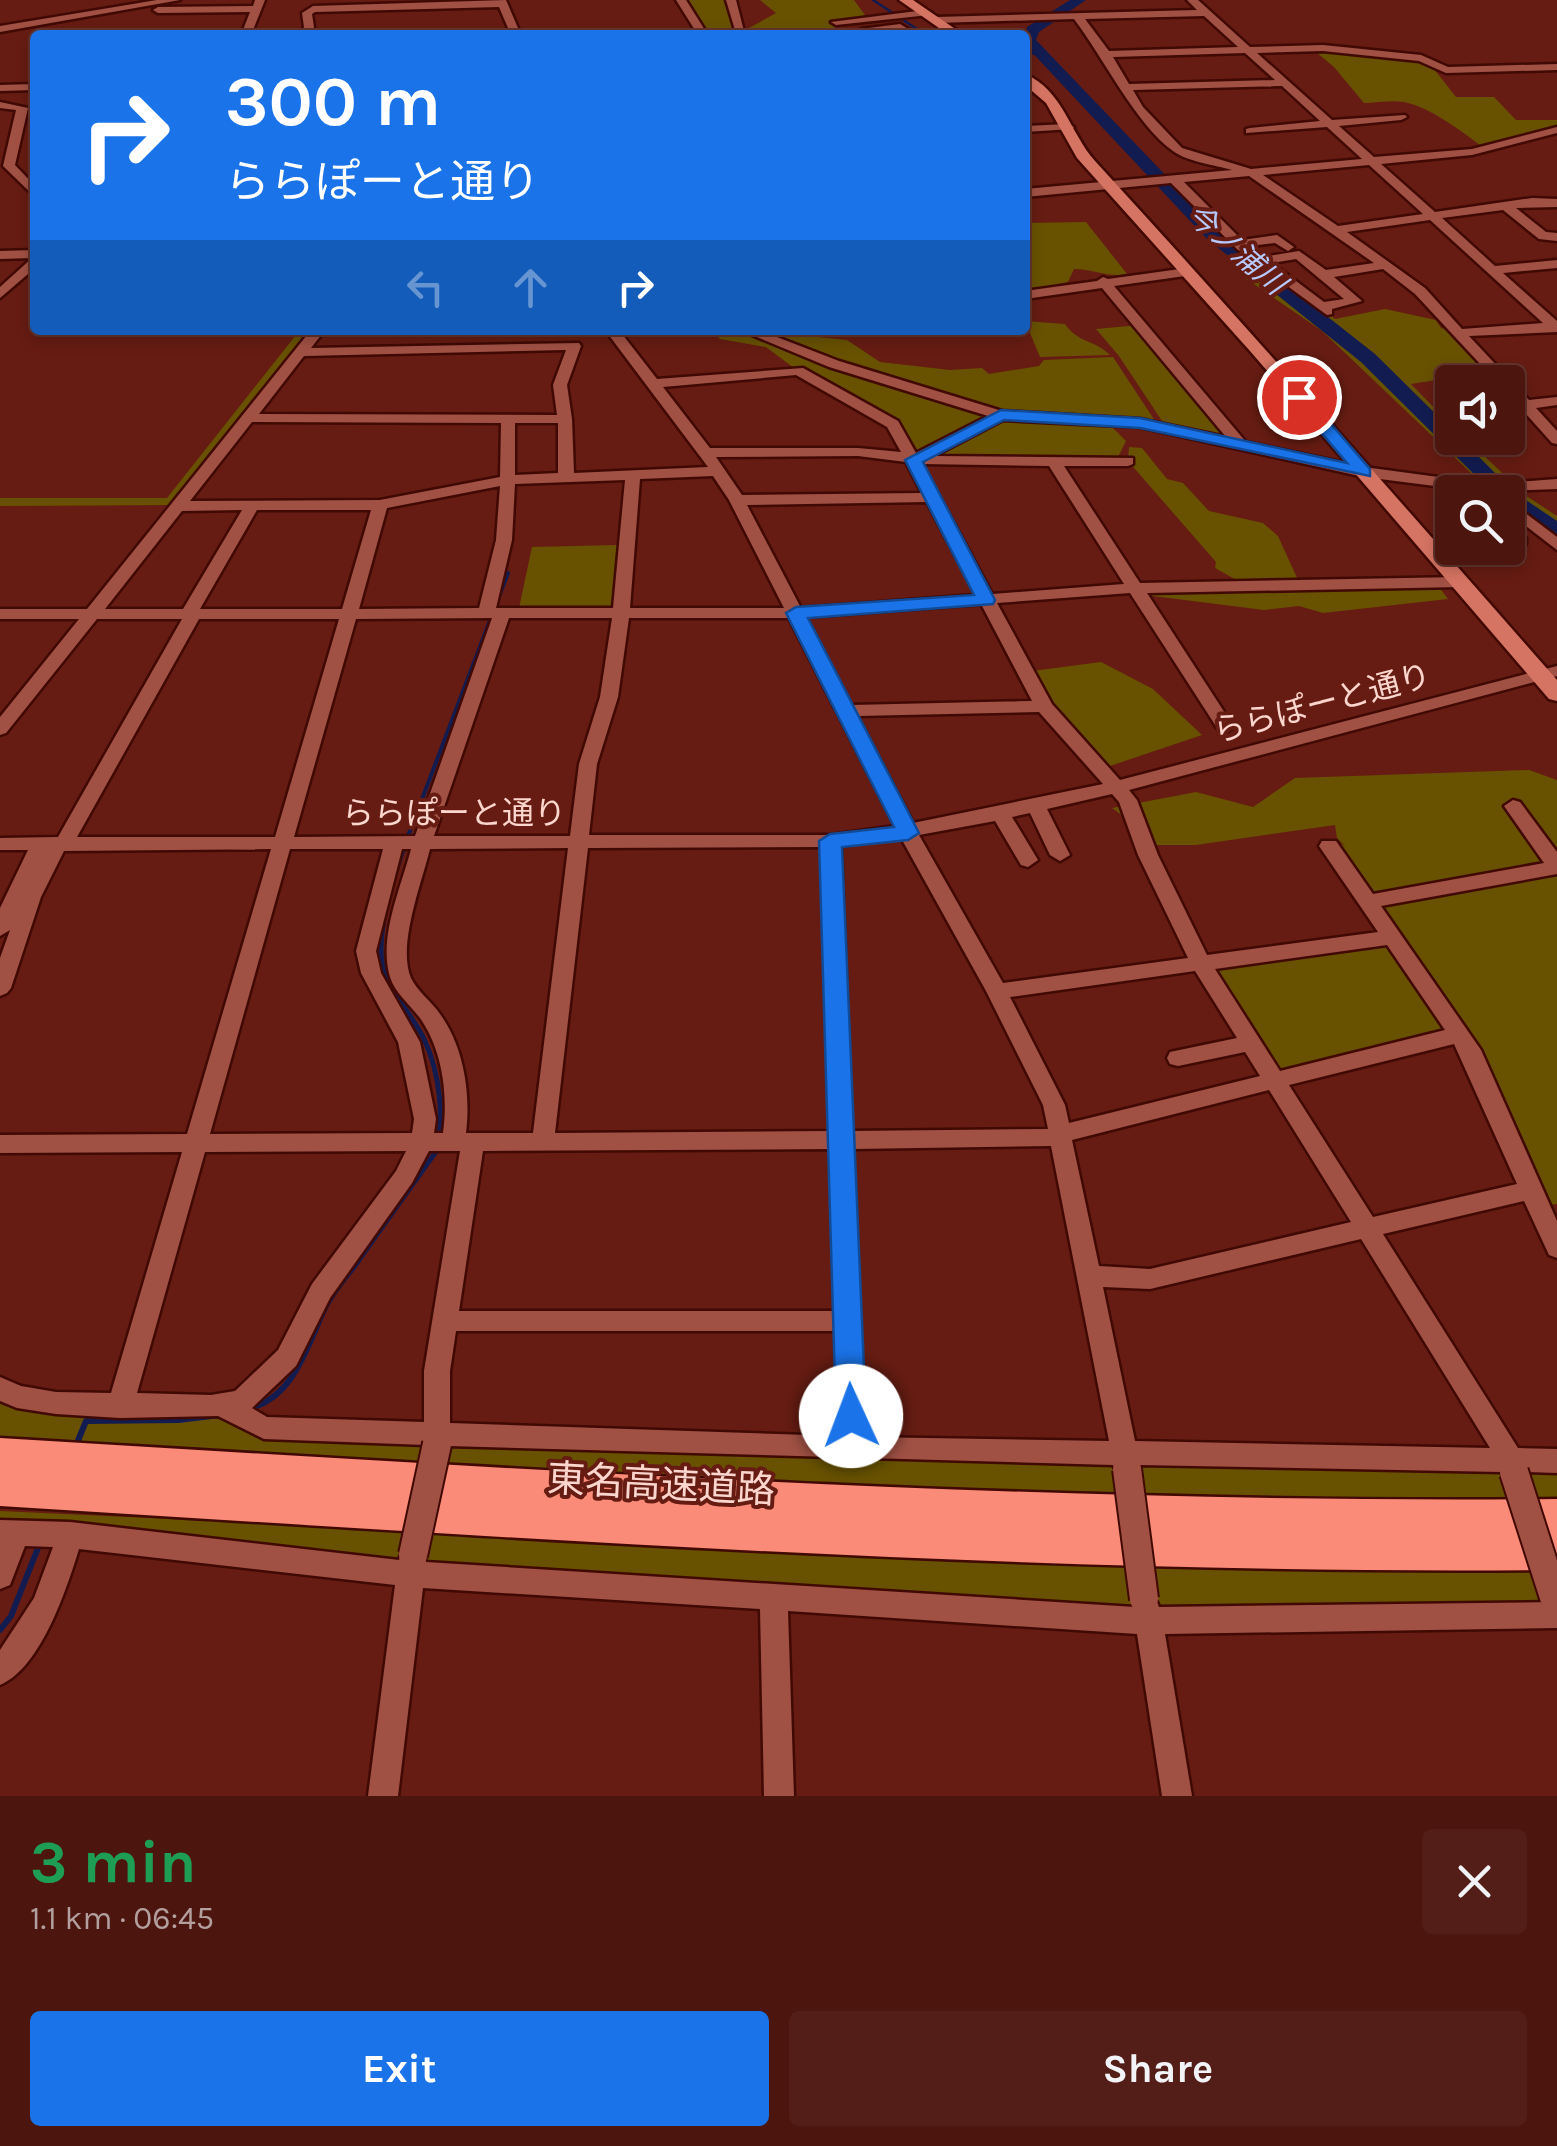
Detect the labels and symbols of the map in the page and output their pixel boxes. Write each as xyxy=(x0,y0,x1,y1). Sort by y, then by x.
water label: 今ノ浦川 xyxy=(1179,196,1295,304)
pin xyxy=(1257,355,1342,440)
street label: ららぽーと通り xyxy=(1209,657,1435,750)
street label: ららぽーと通り xyxy=(342,795,566,832)
position arrow xyxy=(799,1364,903,1468)
street label: 東名高速道路 xyxy=(546,1456,776,1513)

